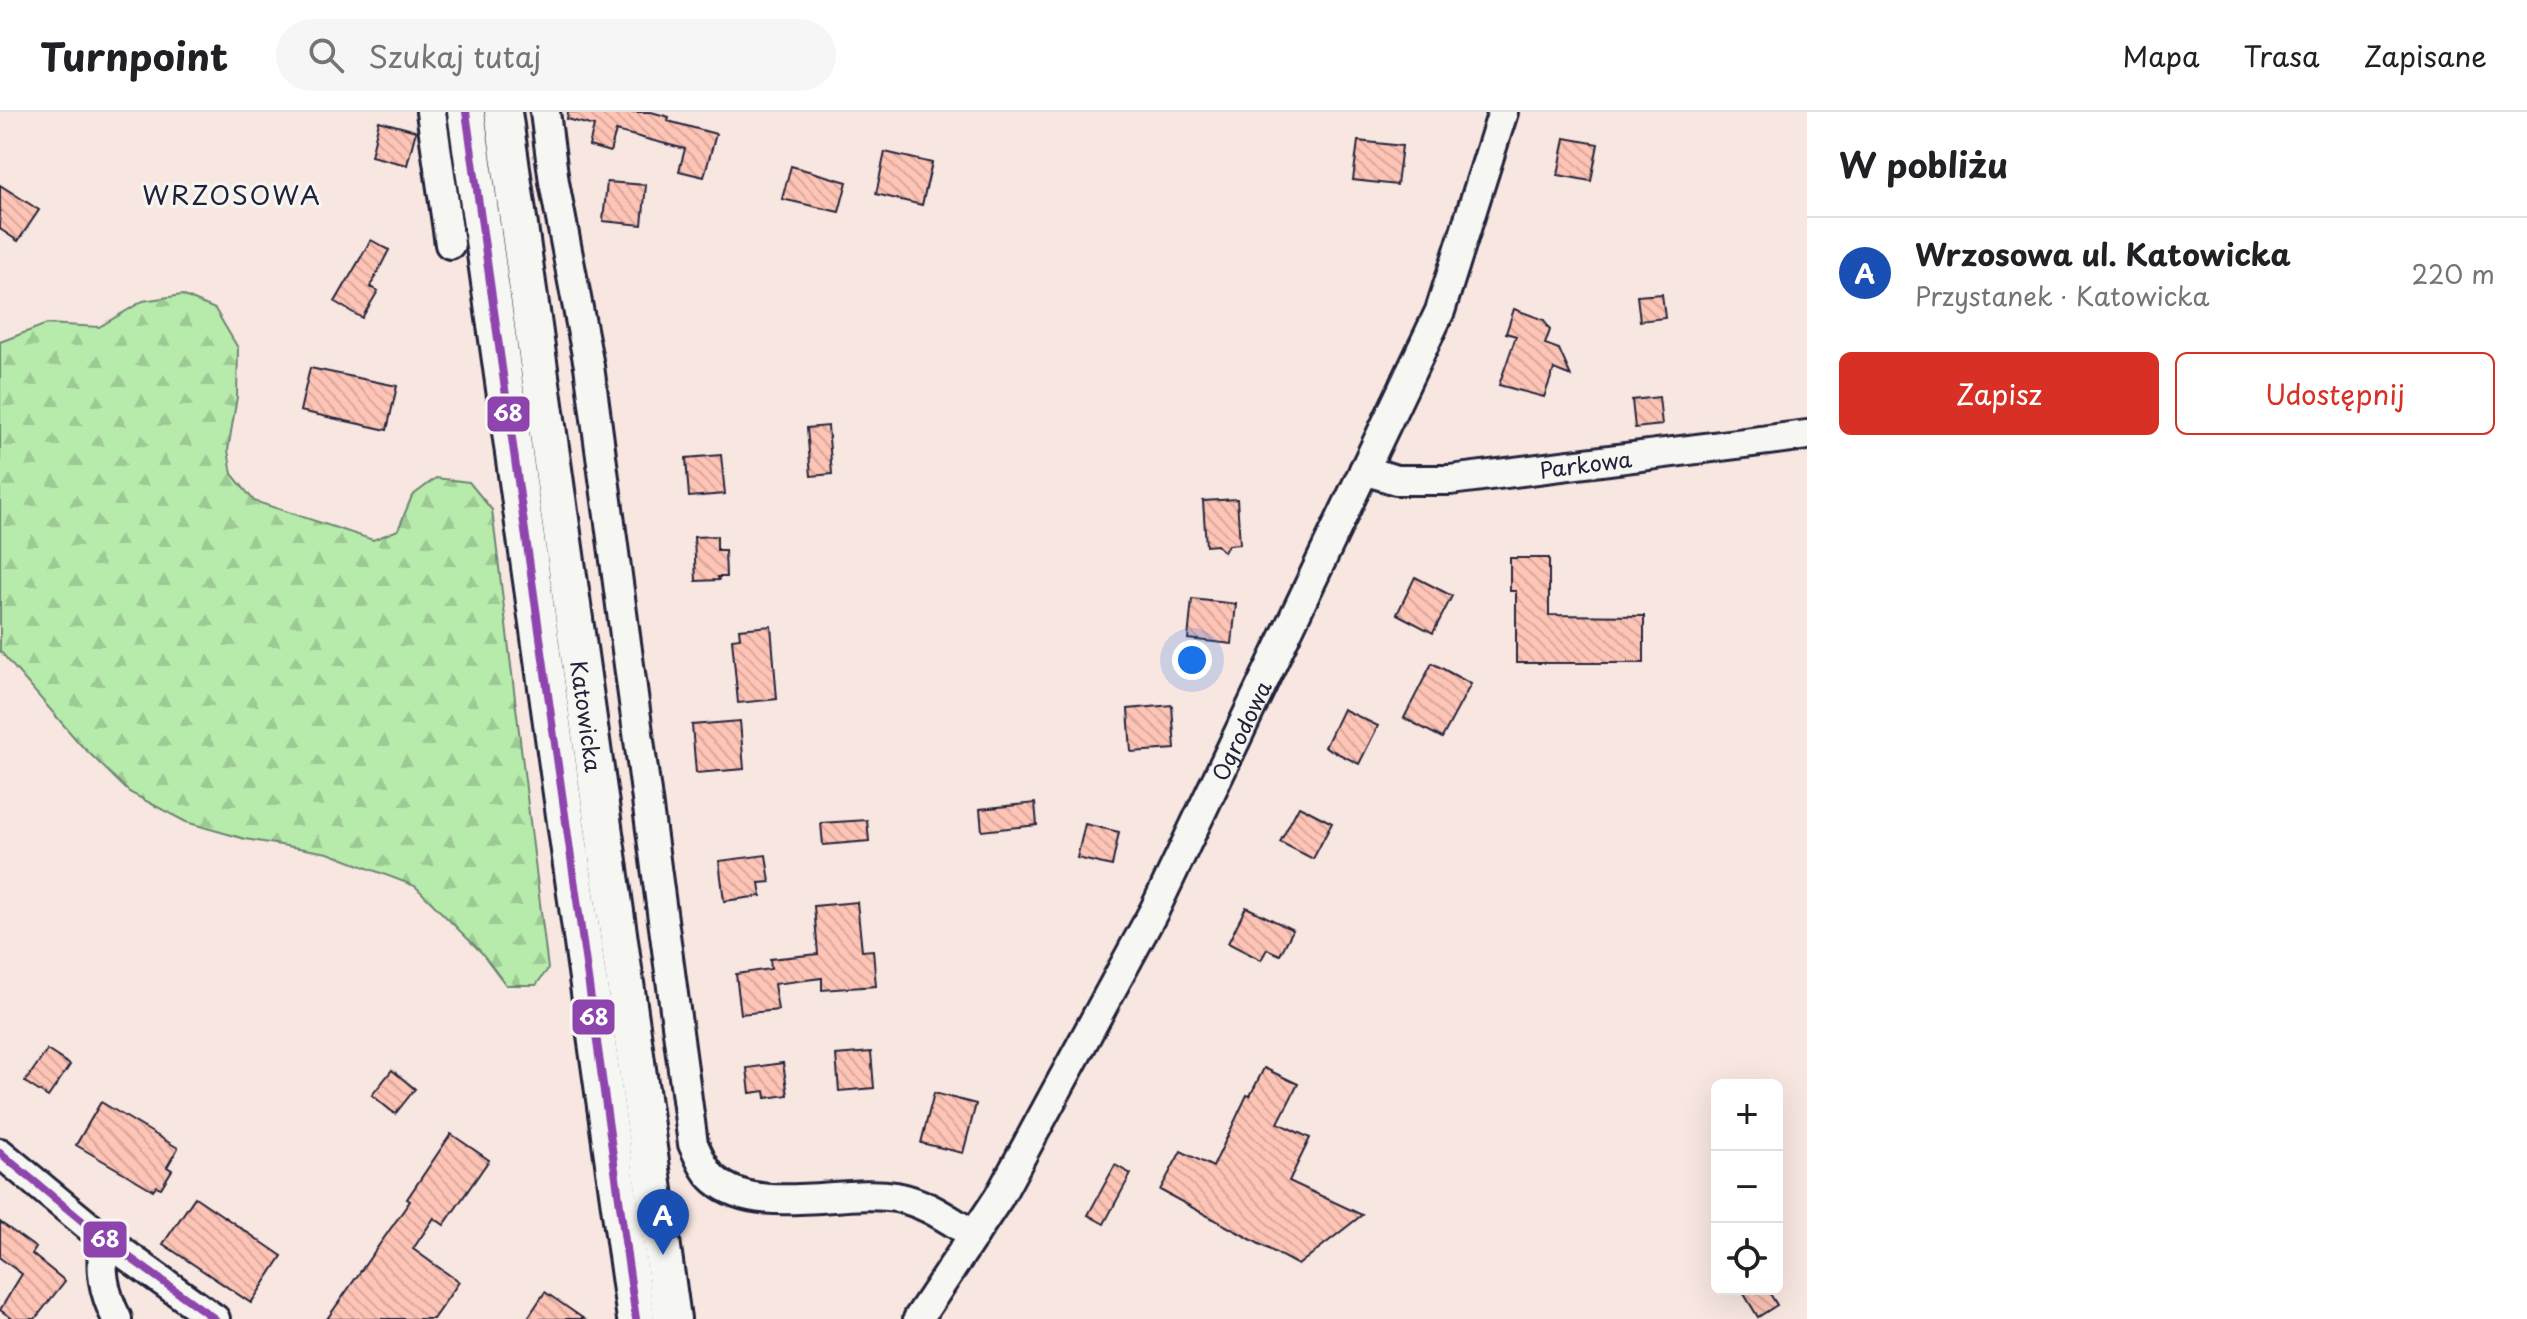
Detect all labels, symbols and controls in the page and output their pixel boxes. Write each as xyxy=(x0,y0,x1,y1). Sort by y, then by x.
search box xyxy=(276,19,836,91)
text: Turnpoint xyxy=(40,27,228,84)
icon: search xyxy=(304,33,348,77)
text: Szukaj tutaj xyxy=(368,33,541,78)
text: Mapa xyxy=(2123,34,2200,77)
text: Trasa xyxy=(2244,34,2320,77)
text: Zapisane xyxy=(2364,34,2487,77)
text: W pobliżu xyxy=(1839,138,2008,190)
district label: WRZOSOWA xyxy=(142,175,322,214)
text: Wrzosowa ul. Katowicka xyxy=(1915,231,2291,276)
text: A xyxy=(1855,254,1875,293)
text: 220 m xyxy=(2411,254,2495,293)
text: Przystanek · Katowicka xyxy=(1915,276,2209,315)
button: Zapisz xyxy=(1839,352,2159,435)
button: Udostępnij xyxy=(2175,352,2495,435)
line badge: 68 xyxy=(486,395,531,433)
text: 68 xyxy=(493,395,523,428)
street label: Parkowa xyxy=(1537,441,1634,485)
your location xyxy=(1172,640,1212,680)
street label: Katowicka xyxy=(563,658,612,774)
street label: Ogrodowa xyxy=(1202,674,1278,786)
line badge: 68 xyxy=(571,998,616,1036)
text: 68 xyxy=(579,999,609,1032)
map controls xyxy=(1711,1079,1783,1295)
button: + xyxy=(1711,1079,1783,1151)
button: − xyxy=(1711,1151,1783,1223)
pin: A xyxy=(637,1189,689,1255)
line badge: 68 xyxy=(82,1220,128,1259)
text: 68 xyxy=(90,1221,120,1254)
button: locate xyxy=(1711,1223,1783,1295)

